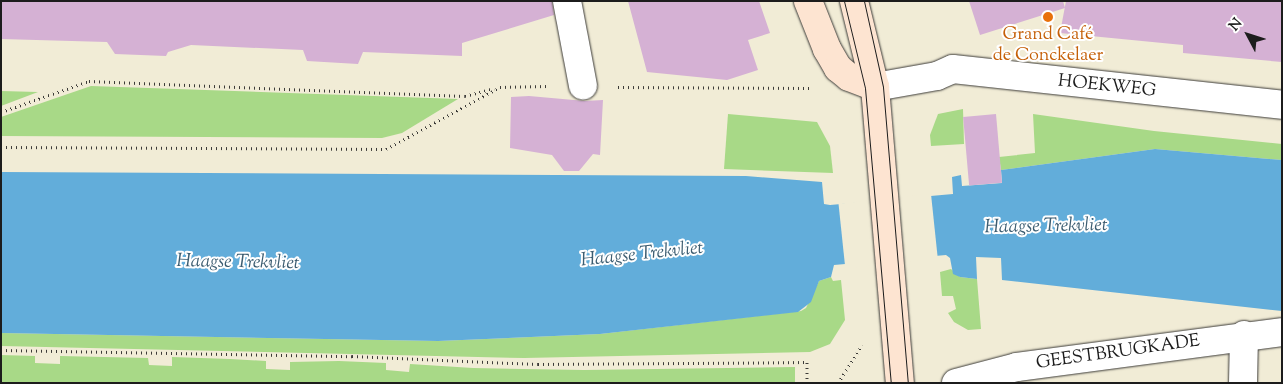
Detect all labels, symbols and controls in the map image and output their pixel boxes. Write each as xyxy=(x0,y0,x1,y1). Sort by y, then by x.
north arrow xyxy=(1223,10,1273,60)
marker: Grand Café de Conckelaer xyxy=(1042,11,1054,23)
text: N xyxy=(1225,15,1248,36)
place label: Grand Café de Conckelaer xyxy=(993,25,1103,68)
street label: HOEKWEG xyxy=(1057,71,1157,103)
water label: Haagse Trekvliet xyxy=(984,215,1108,239)
water label: Haagse Trekvliet xyxy=(580,237,704,273)
water label: Haagse Trekvliet xyxy=(176,251,300,275)
street label: GEESTBRUGKADE xyxy=(1035,331,1201,375)

